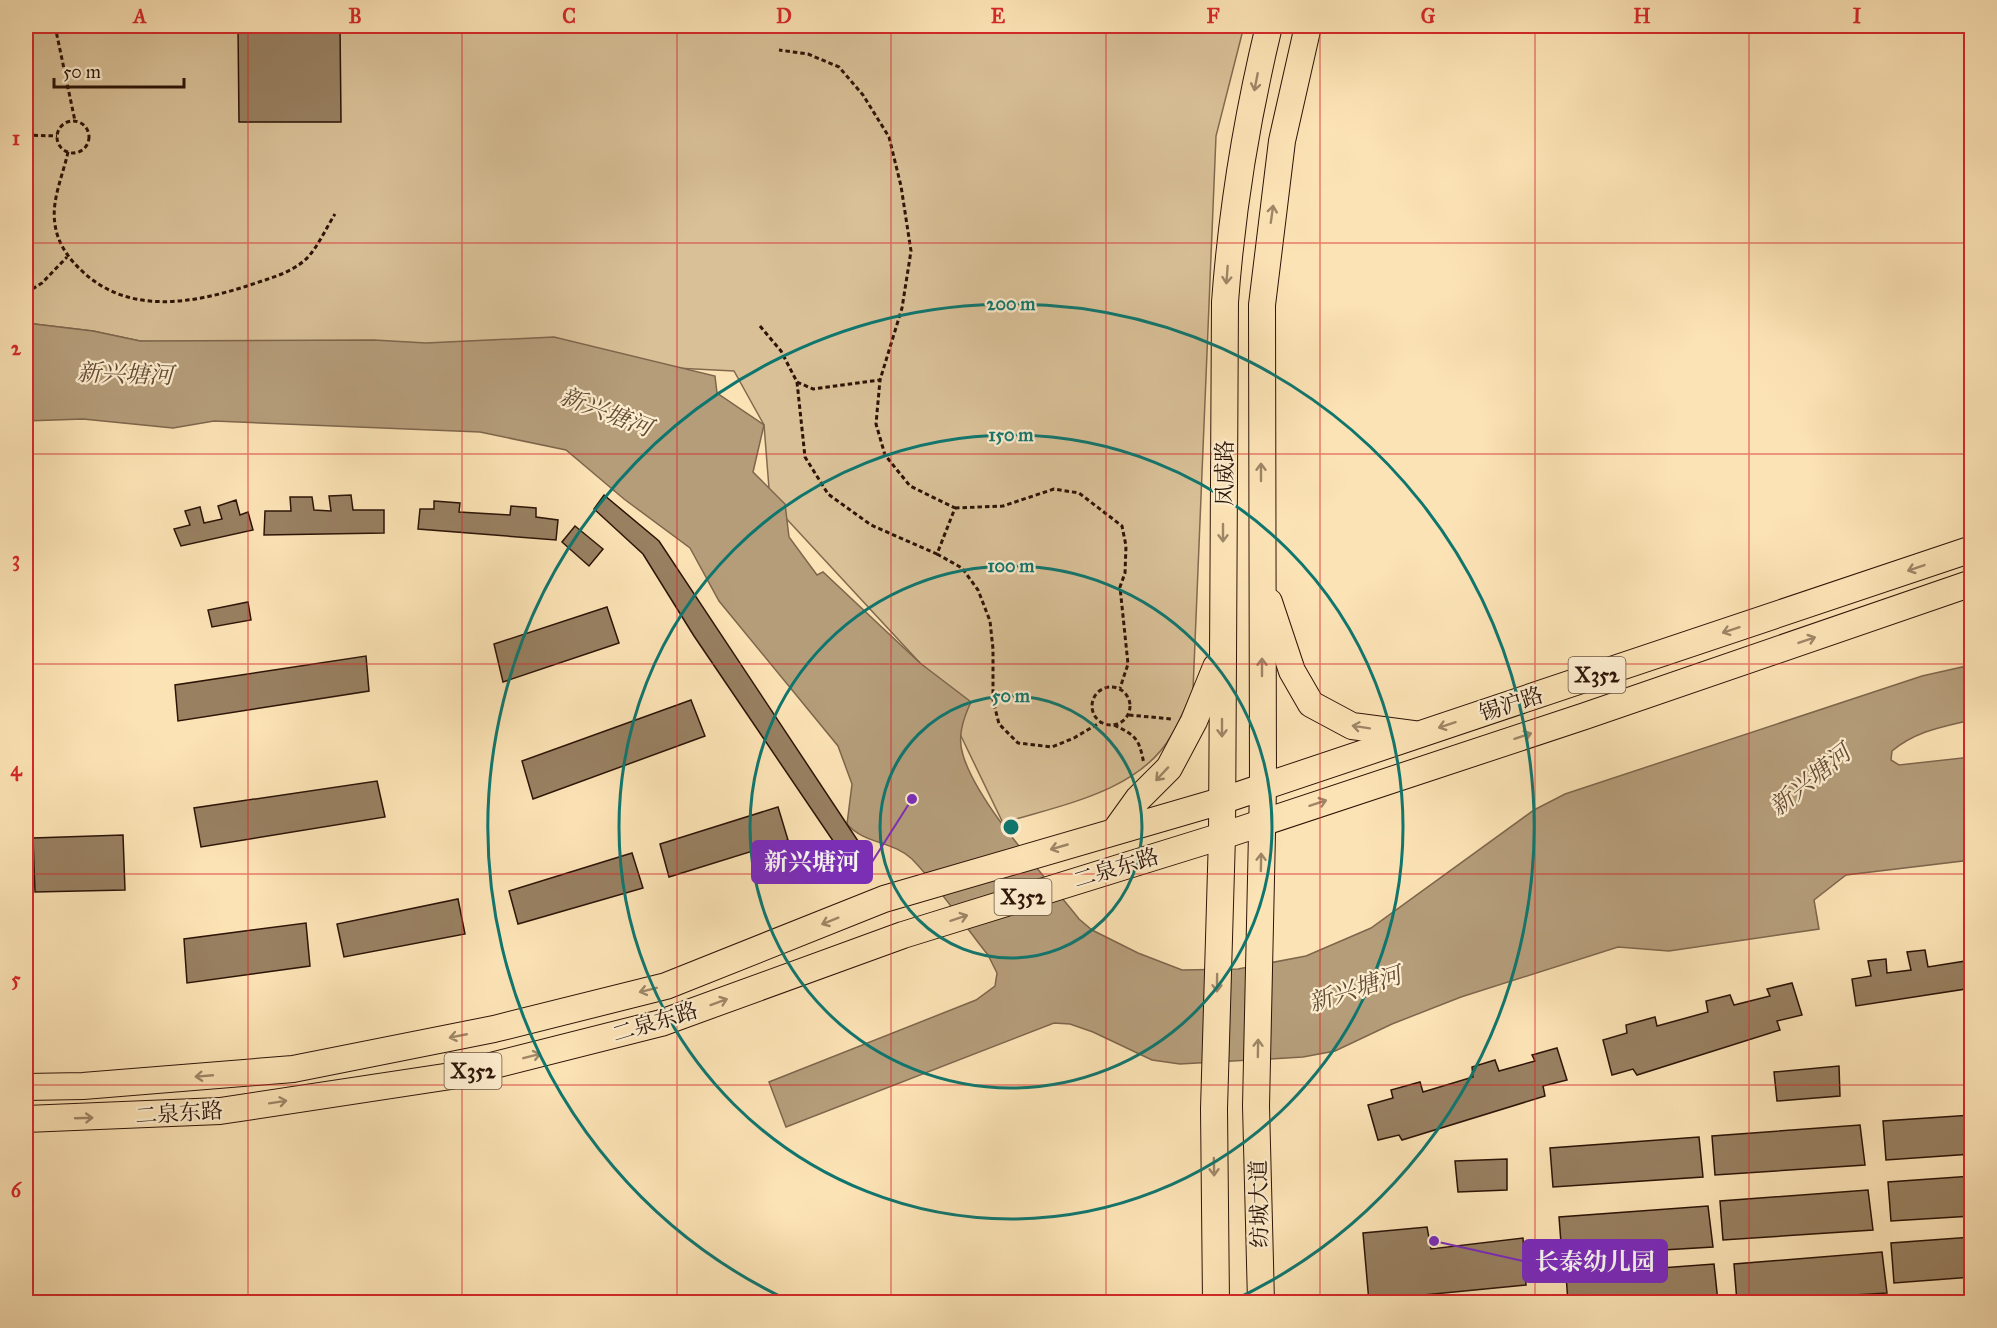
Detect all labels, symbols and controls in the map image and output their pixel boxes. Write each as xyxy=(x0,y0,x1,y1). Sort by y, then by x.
text: A xyxy=(131,4,147,28)
text: B xyxy=(348,4,362,28)
text: C xyxy=(562,4,576,28)
text: D xyxy=(776,4,792,28)
text: E xyxy=(991,4,1006,28)
text: F xyxy=(1206,4,1220,28)
text: G xyxy=(1421,4,1436,28)
text: H xyxy=(1633,4,1651,28)
text: I xyxy=(1853,4,1862,28)
scale bar xyxy=(54,51,184,89)
text: 50 m xyxy=(63,61,101,83)
one-way arrow xyxy=(1250,72,1261,92)
text: 1 xyxy=(12,126,20,150)
one-way arrow xyxy=(1266,205,1277,225)
one-way arrow xyxy=(1221,265,1232,285)
text: 200 m xyxy=(987,293,1036,315)
text: 2 xyxy=(11,336,22,360)
water label: 新兴塘河 xyxy=(77,357,177,391)
water label: 新兴塘河 xyxy=(556,381,660,445)
text: 150 m xyxy=(989,424,1034,446)
street label: 凤威路 xyxy=(1211,440,1238,506)
one-way arrow xyxy=(1255,462,1267,482)
one-way arrow xyxy=(1218,523,1229,543)
text: 3 xyxy=(12,547,20,572)
text: 100 m xyxy=(988,555,1035,577)
one-way arrow xyxy=(1907,563,1926,574)
one-way arrow xyxy=(1722,625,1741,636)
one-way arrow xyxy=(1797,633,1816,644)
one-way arrow xyxy=(1256,657,1268,677)
road number: X352 xyxy=(1568,657,1626,693)
street label: 锡沪路 xyxy=(1475,681,1547,727)
text: 50 m xyxy=(992,685,1031,707)
one-way arrow xyxy=(1216,718,1228,738)
one-way arrow xyxy=(1438,720,1457,731)
one-way arrow xyxy=(1352,721,1372,732)
one-way arrow xyxy=(1513,730,1532,741)
water label: 新兴塘河 xyxy=(1763,736,1860,822)
text: 4 xyxy=(10,757,22,782)
one-way arrow xyxy=(1155,767,1169,782)
one-way arrow xyxy=(1308,797,1326,808)
centre of rings xyxy=(1001,817,1021,837)
callout: 新兴塘河 xyxy=(752,841,872,883)
one-way arrow xyxy=(1050,842,1069,853)
street label: 二泉东路 xyxy=(1070,842,1162,894)
text: 新兴塘河 xyxy=(764,847,860,877)
one-way arrow xyxy=(1255,852,1267,872)
road number: X352 xyxy=(994,879,1052,915)
one-way arrow xyxy=(949,911,968,922)
one-way arrow xyxy=(821,916,840,927)
water label: 新兴塘河 xyxy=(1305,959,1409,1018)
text: 5 xyxy=(11,967,21,991)
one-way arrow xyxy=(1211,973,1223,993)
one-way arrow xyxy=(639,985,658,997)
street label: 二泉东路 xyxy=(609,996,701,1048)
one-way arrow xyxy=(709,996,728,1007)
one-way arrow xyxy=(449,1031,469,1042)
one-way arrow xyxy=(1252,1038,1263,1058)
one-way arrow xyxy=(522,1049,541,1061)
road number: X352 xyxy=(444,1053,502,1089)
one-way arrow xyxy=(194,1071,214,1082)
street label: 二泉东路 xyxy=(134,1096,224,1130)
one-way arrow xyxy=(268,1097,288,1108)
one-way arrow xyxy=(73,1112,93,1123)
one-way arrow xyxy=(1209,1157,1220,1177)
street label: 纺城大道 xyxy=(1245,1160,1273,1248)
text: 6 xyxy=(11,1178,23,1202)
callout: 长泰幼儿园 xyxy=(1523,1240,1667,1282)
text: 长泰幼儿园 xyxy=(1535,1247,1655,1277)

